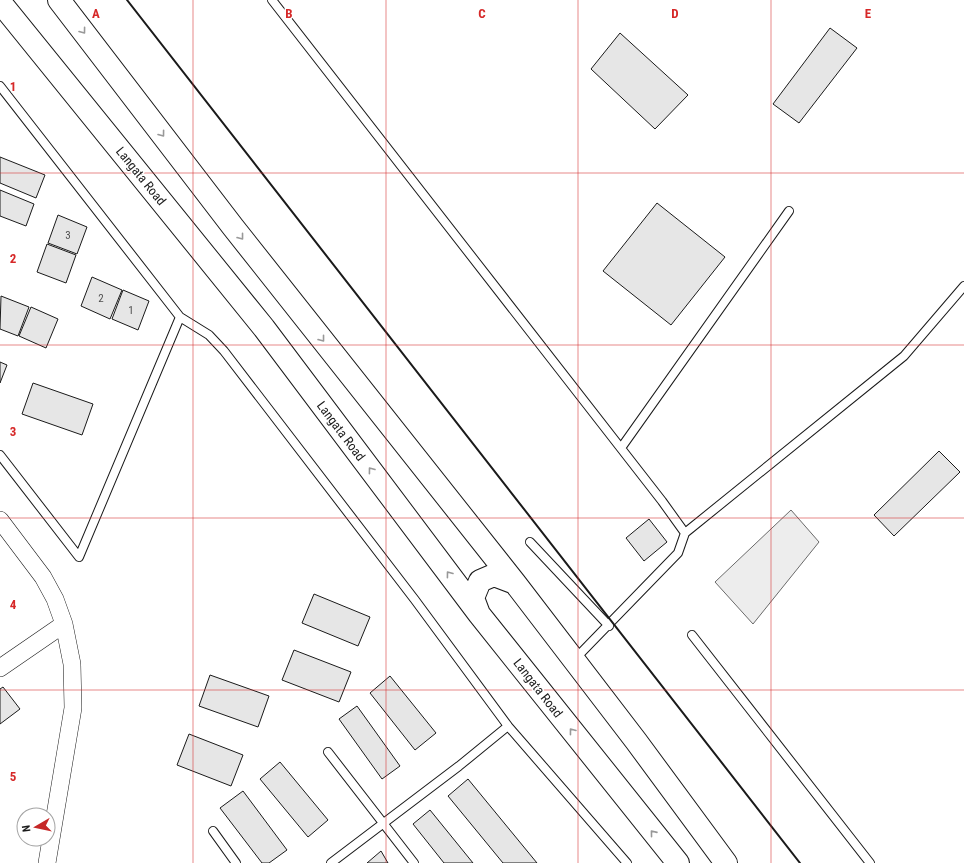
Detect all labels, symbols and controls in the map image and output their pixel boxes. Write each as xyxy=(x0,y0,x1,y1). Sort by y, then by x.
text: A xyxy=(92,6,100,21)
text: B xyxy=(285,6,293,21)
text: C xyxy=(478,6,486,21)
text: D xyxy=(671,6,679,21)
text: E xyxy=(865,6,872,21)
one-way arrow xyxy=(78,27,85,34)
text: 1 xyxy=(10,79,16,94)
one-way arrow xyxy=(157,130,164,137)
street label: Langata Road xyxy=(113,144,169,208)
house number: 3 xyxy=(65,229,71,242)
one-way arrow xyxy=(236,233,243,240)
text: 2 xyxy=(10,251,17,266)
house number: 2 xyxy=(98,292,104,305)
house number: 1 xyxy=(128,304,134,317)
one-way arrow xyxy=(317,335,324,342)
street label: Langata Road xyxy=(314,398,368,464)
text: 3 xyxy=(10,424,16,439)
one-way arrow xyxy=(368,467,375,474)
one-way arrow xyxy=(446,571,453,578)
text: 4 xyxy=(10,597,17,612)
street label: Langata Road xyxy=(510,656,566,720)
one-way arrow xyxy=(570,729,577,736)
text: 5 xyxy=(10,769,17,784)
north arrow xyxy=(16,807,56,847)
text: N xyxy=(20,824,34,833)
one-way arrow xyxy=(651,830,658,837)

